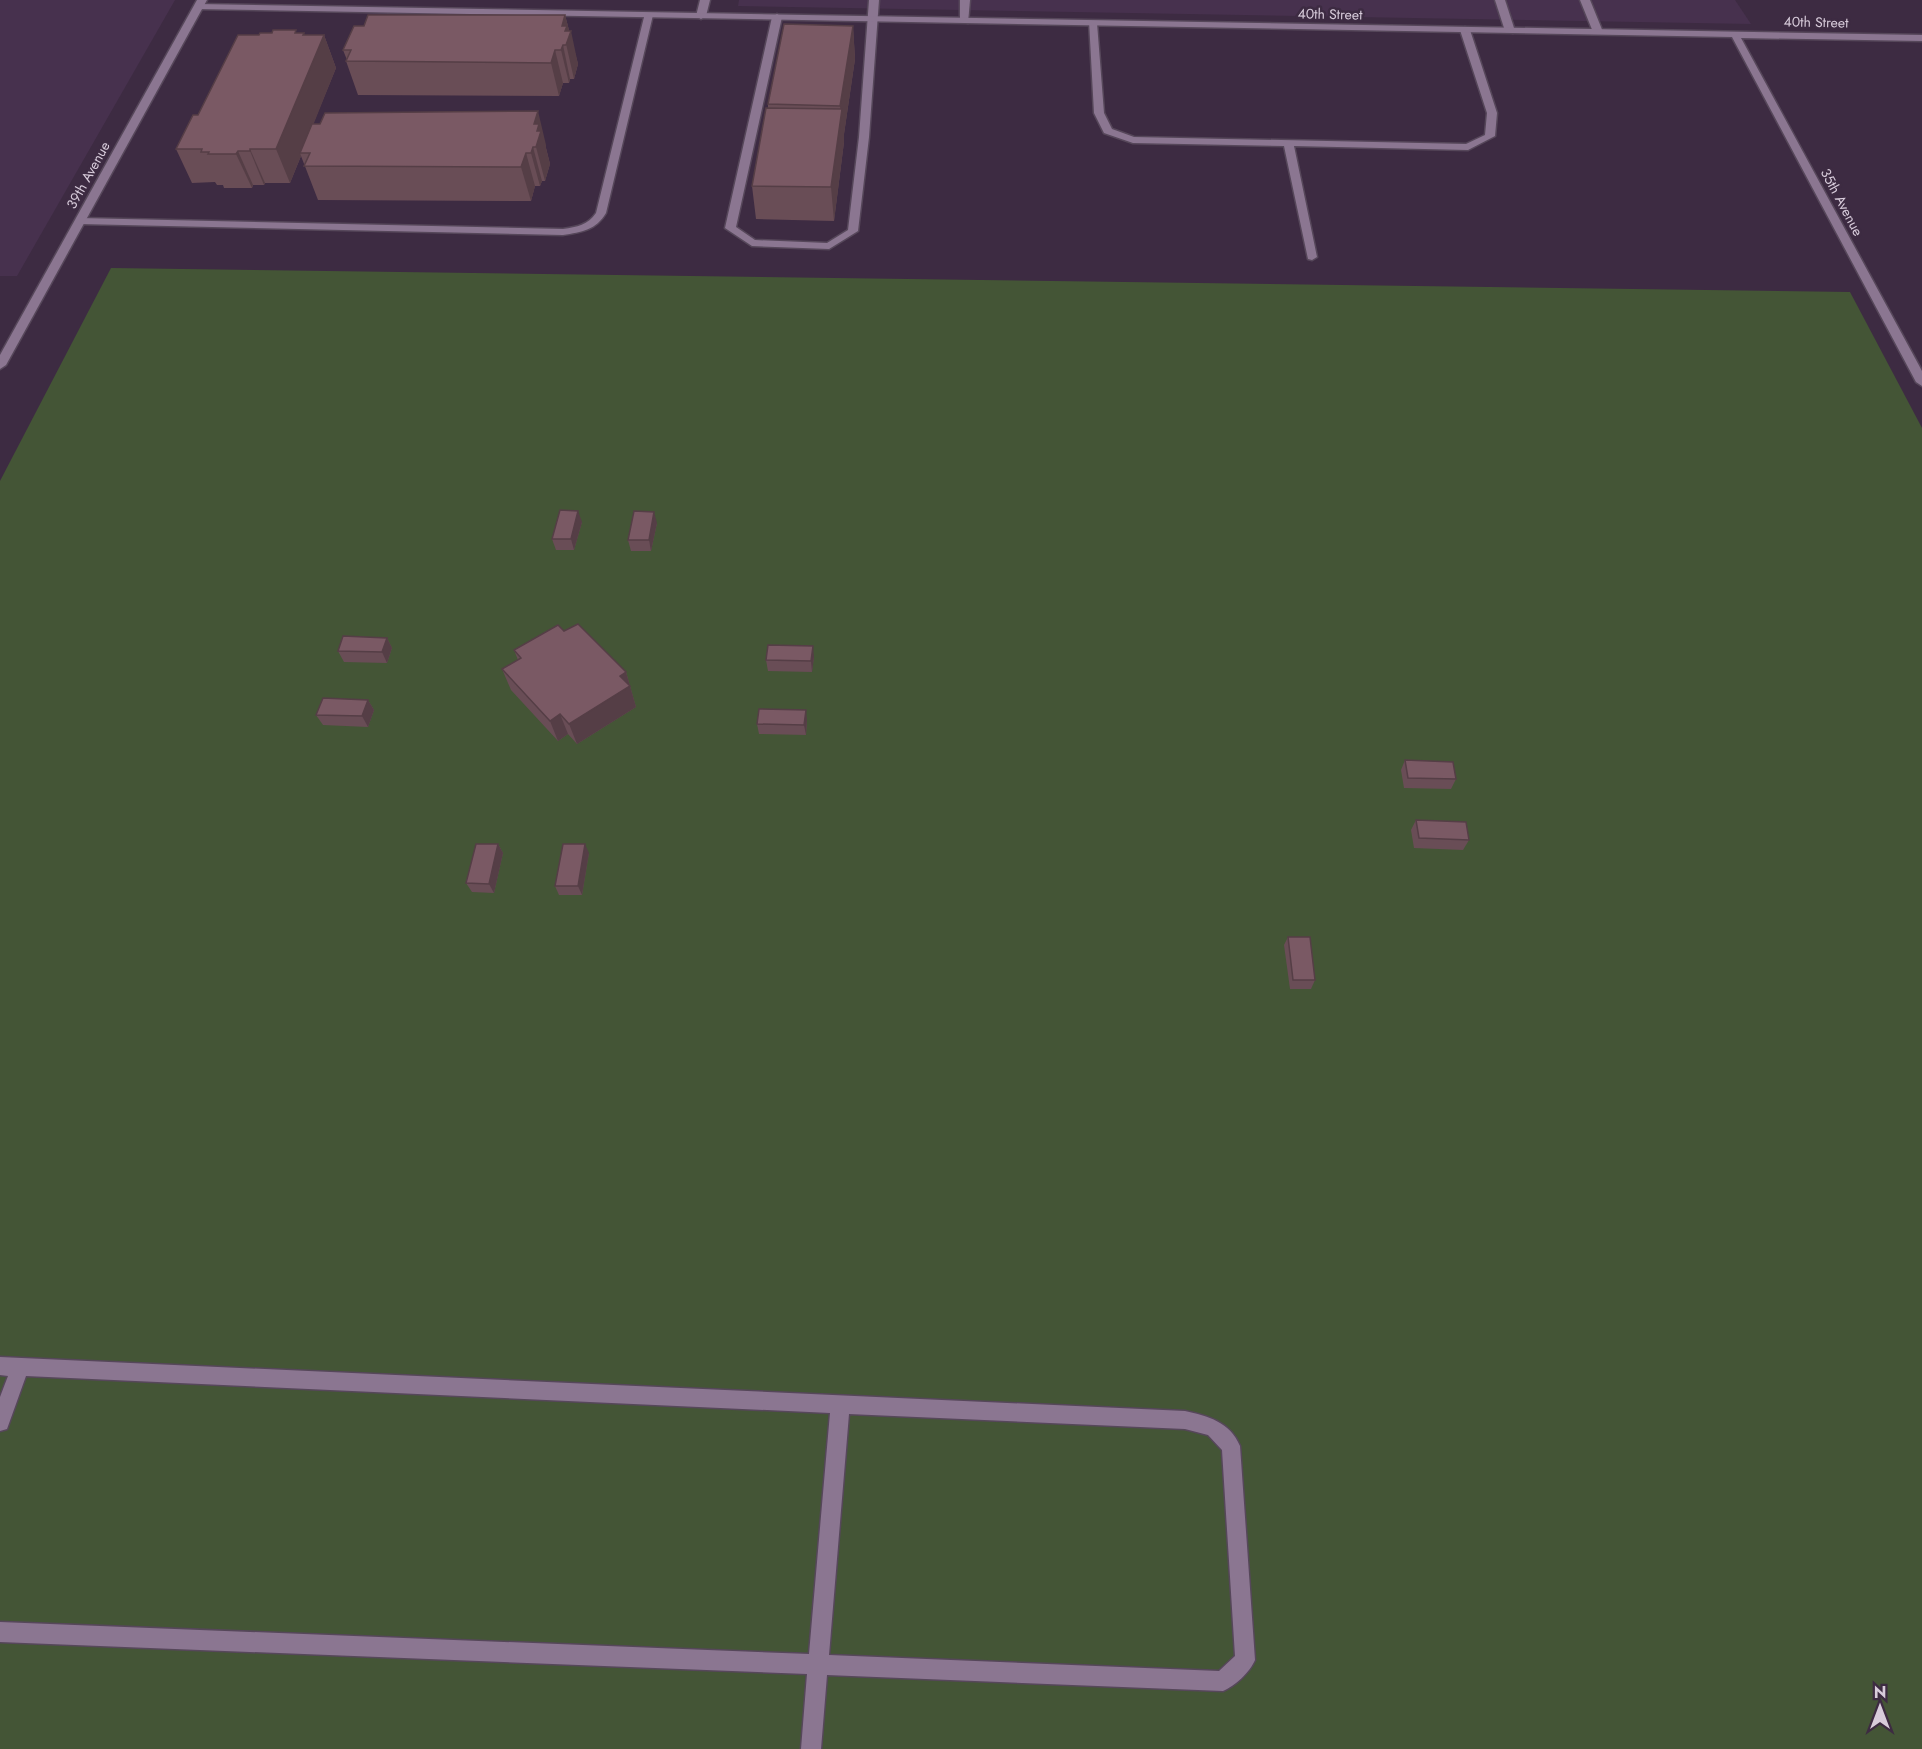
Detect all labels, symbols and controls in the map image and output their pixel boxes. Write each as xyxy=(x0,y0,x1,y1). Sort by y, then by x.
street label: 40th Street xyxy=(1297,3,1363,25)
street label: 40th Street xyxy=(1783,11,1849,33)
street label: 39th Avenue xyxy=(61,138,115,212)
street label: 35th Avenue xyxy=(1816,165,1868,239)
north arrow xyxy=(1850,1677,1910,1737)
text: N xyxy=(1874,1681,1886,1704)

